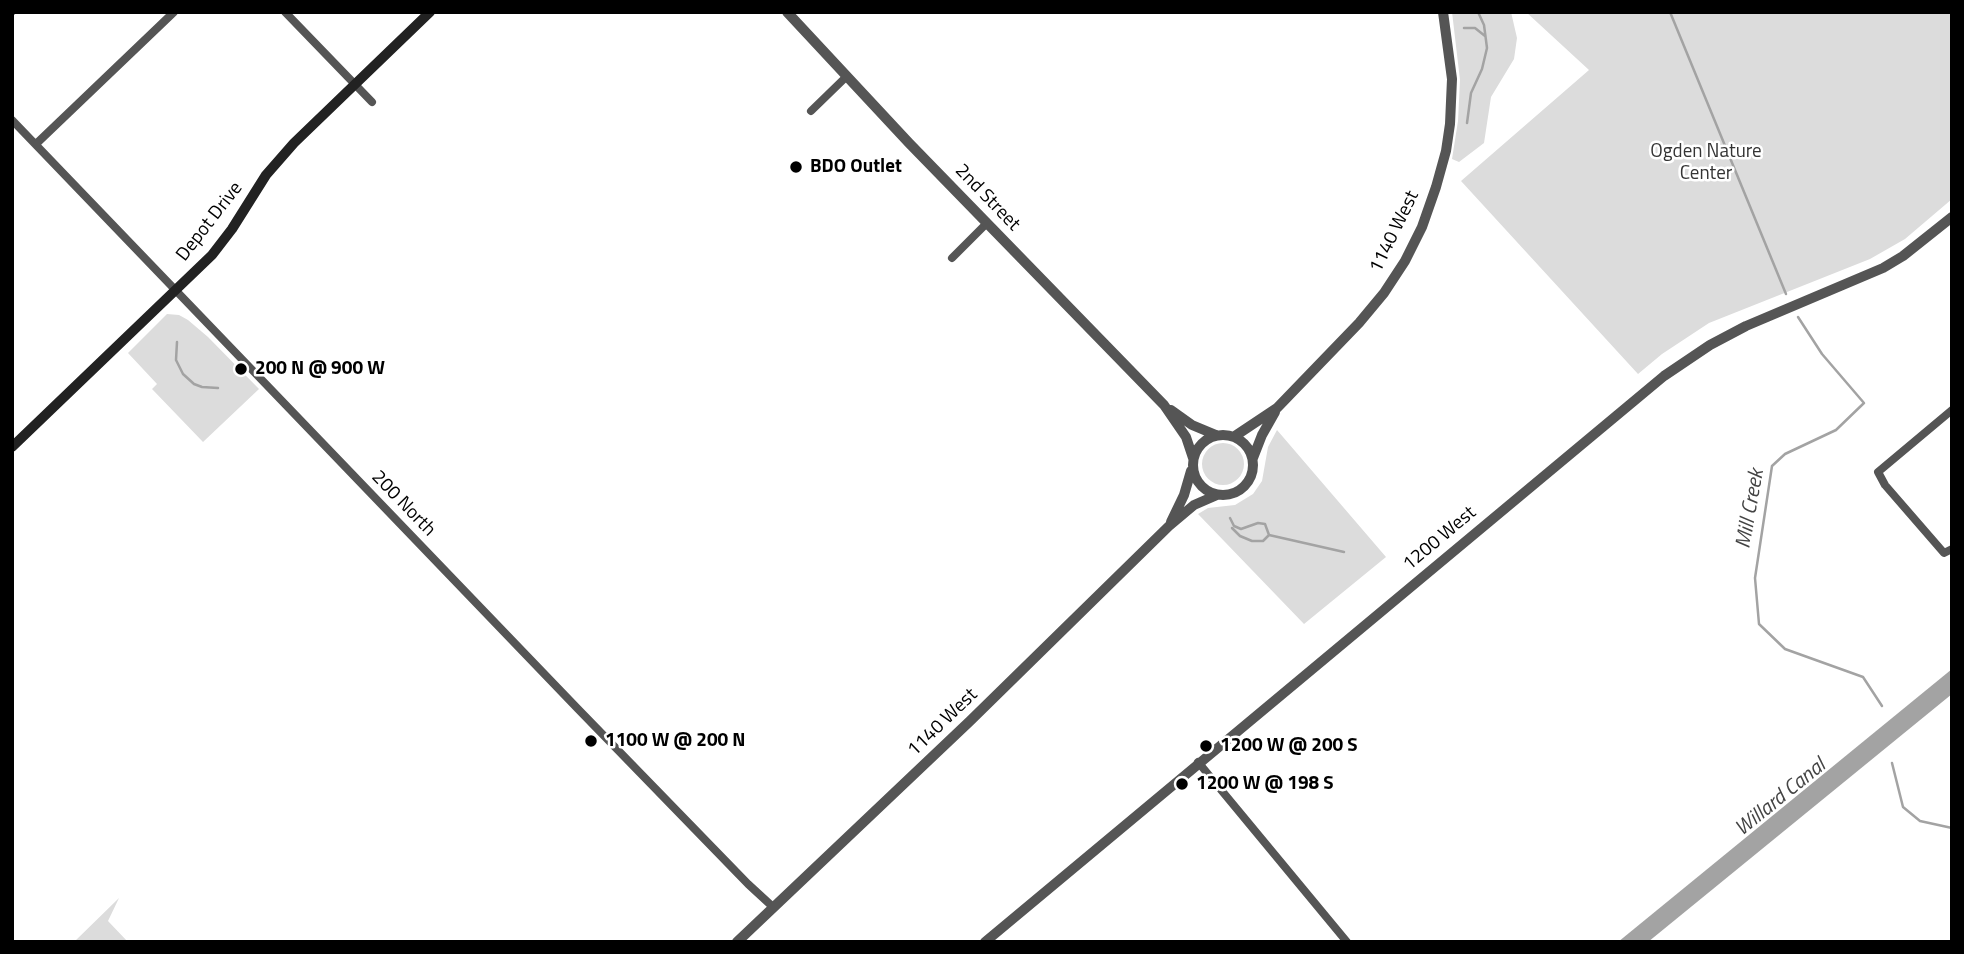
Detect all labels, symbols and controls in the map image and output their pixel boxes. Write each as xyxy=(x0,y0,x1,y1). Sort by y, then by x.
park label: Ogden Nature Center xyxy=(1650,141,1762,185)
place label: BDO Outlet xyxy=(810,156,902,178)
marker: BDO Outlet xyxy=(788,159,804,175)
street label: 2nd Street xyxy=(950,160,1024,236)
street label: Depot Drive xyxy=(172,178,248,266)
street label: 1140 West xyxy=(1365,187,1425,277)
place label: 200 N @ 900 W xyxy=(255,358,385,380)
marker: 200 N @ 900 W xyxy=(233,361,249,377)
street label: 200 North xyxy=(366,466,440,542)
water label: Mill Creek xyxy=(1732,467,1770,551)
street label: 1200 West xyxy=(1399,502,1481,576)
street label: 1140 West xyxy=(903,684,983,762)
place label: 1100 W @ 200 N xyxy=(605,730,746,752)
marker: 1100 W @ 200 N xyxy=(583,733,599,749)
place label: 1200 W @ 200 S xyxy=(1220,735,1358,757)
marker: 1200 W @ 200 S xyxy=(1198,738,1214,754)
water label: Willard Canal xyxy=(1731,754,1831,842)
place label: 1200 W @ 198 S xyxy=(1196,773,1334,795)
marker: 1200 W @ 198 S xyxy=(1174,776,1190,792)

